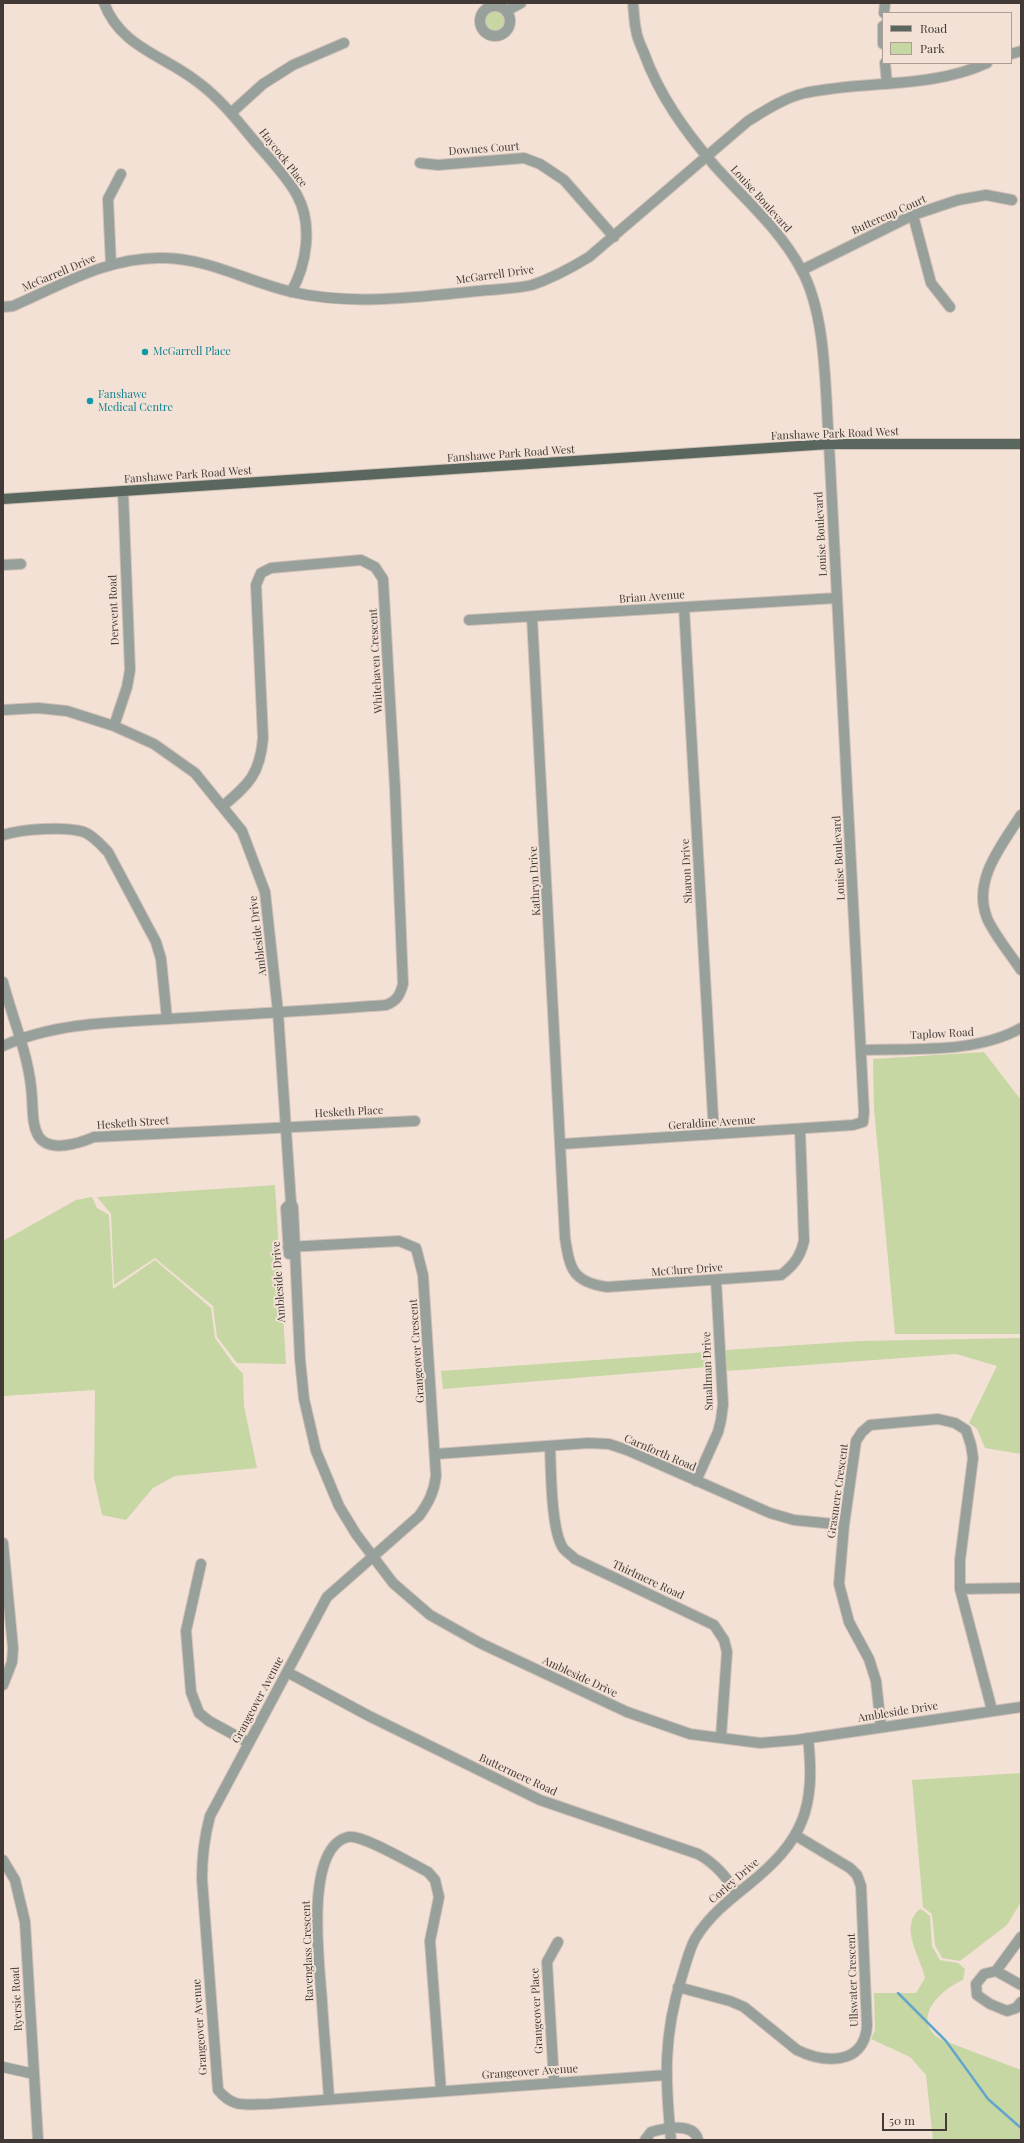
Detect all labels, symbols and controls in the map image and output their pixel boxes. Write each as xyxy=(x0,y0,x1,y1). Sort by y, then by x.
legend xyxy=(882,12,1012,64)
text: Road xyxy=(920,20,947,36)
text: Park xyxy=(920,40,945,56)
street label: Haycock Place xyxy=(256,126,310,190)
street label: Downes Court xyxy=(448,140,520,158)
street label: Louise Boulevard xyxy=(728,163,794,235)
street label: Buttercup Court xyxy=(850,193,928,237)
street label: McGarrell Drive xyxy=(20,251,98,295)
street label: McGarrell Drive xyxy=(455,263,535,287)
place label: McGarrell Place xyxy=(153,345,231,359)
marker: McGarrell Place xyxy=(140,347,150,357)
place label: Fanshawe Medical Centre xyxy=(98,388,173,414)
marker: Fanshawe Medical Centre xyxy=(85,396,95,406)
street label: Fanshawe Park Road West xyxy=(771,425,899,443)
street label: Fanshawe Park Road West xyxy=(447,443,575,465)
street label: Fanshawe Park Road West xyxy=(124,464,252,486)
street label: Louise Boulevard xyxy=(812,491,830,577)
street label: Derwent Road xyxy=(106,575,122,645)
street label: Brian Avenue xyxy=(619,588,685,606)
street label: Whitehaven Crescent xyxy=(367,608,385,714)
street label: Louise Boulevard xyxy=(830,815,848,901)
street label: Sharon Drive xyxy=(679,838,695,904)
street label: Kathryn Drive xyxy=(527,846,543,916)
street label: Ambleside Drive xyxy=(247,895,269,977)
street label: Taplow Road xyxy=(910,1026,974,1042)
street label: Hesketh Place xyxy=(314,1104,384,1120)
street label: Geraldine Avenue xyxy=(668,1113,756,1133)
street label: Hesketh Street xyxy=(96,1114,170,1132)
street label: Ambleside Drive xyxy=(270,1241,288,1323)
street label: McClure Drive xyxy=(651,1261,723,1279)
street label: Grangeover Crescent xyxy=(407,1298,427,1404)
street label: Smallman Drive xyxy=(700,1331,716,1411)
street label: Carnforth Road xyxy=(622,1432,698,1474)
street label: Grasmere Crescent xyxy=(825,1443,851,1539)
street label: Thirlmere Road xyxy=(610,1558,686,1602)
street label: Grangeover Avenue xyxy=(230,1654,286,1746)
street label: Ambleside Drive xyxy=(540,1654,620,1700)
street label: Ambleside Drive xyxy=(857,1699,939,1725)
street label: Buttermere Road xyxy=(477,1751,559,1799)
street label: Corley Drive xyxy=(706,1856,762,1906)
street label: Ravenglass Crescent xyxy=(300,1900,316,2002)
street label: Ullswater Crescent xyxy=(845,1933,861,2027)
street label: Ryersie Road xyxy=(9,1967,25,2031)
street label: Grangeover Place xyxy=(528,1968,546,2054)
street label: Grangeover Avenue xyxy=(190,1978,210,2076)
street label: Grangeover Avenue xyxy=(481,2062,579,2082)
scale bar xyxy=(884,2105,949,2131)
text: 50 m xyxy=(889,2112,915,2128)

